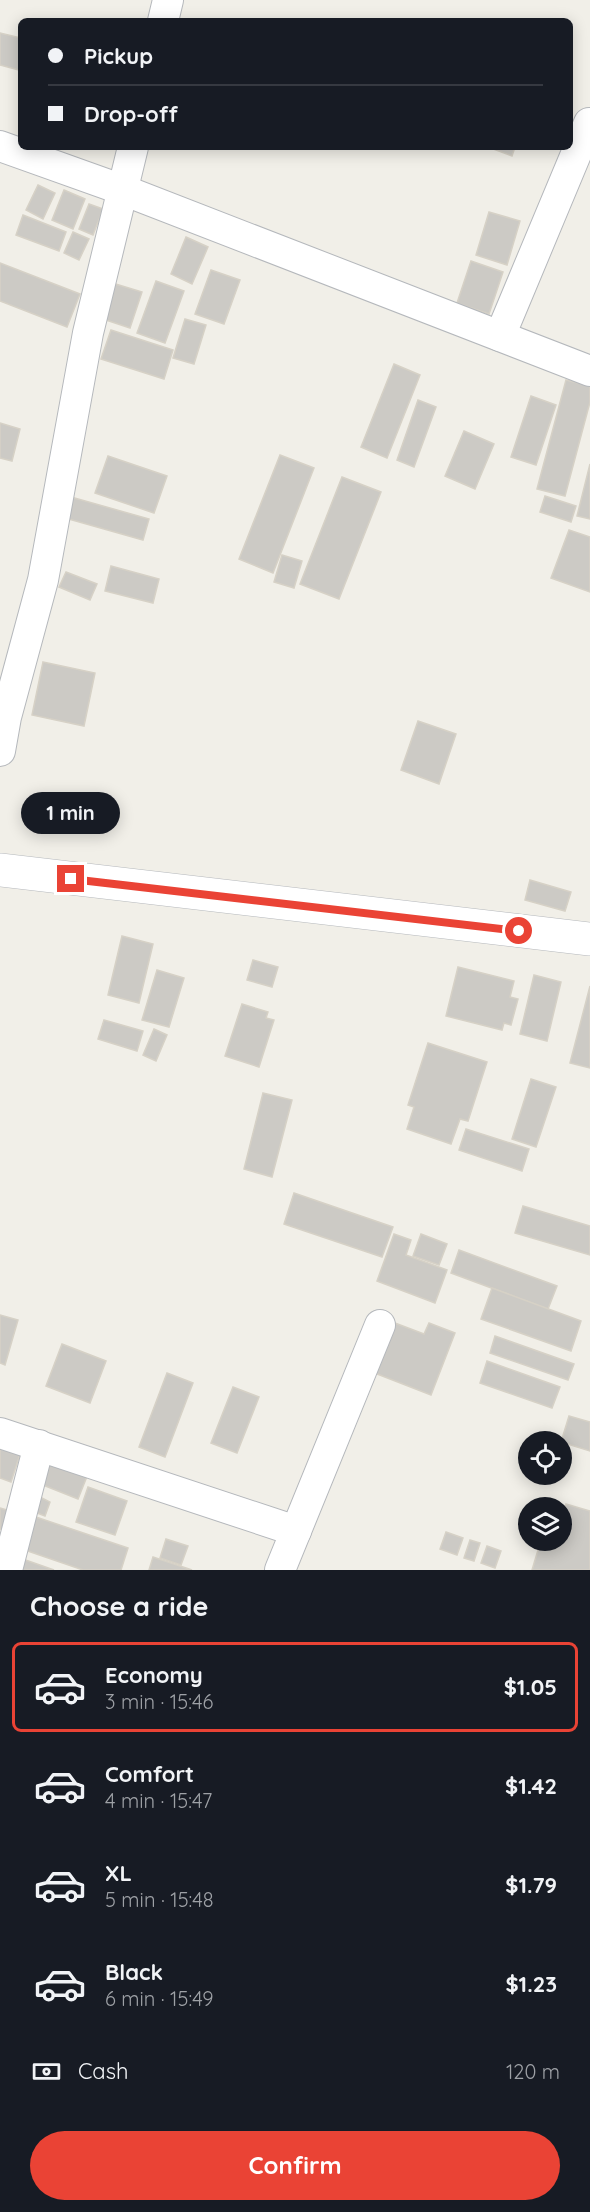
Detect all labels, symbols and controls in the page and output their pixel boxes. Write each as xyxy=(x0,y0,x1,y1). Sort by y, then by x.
text: Pickup xyxy=(84,42,153,70)
text: Drop-off xyxy=(84,100,178,128)
callout: 1 min xyxy=(22,792,121,834)
text: 1 min xyxy=(46,800,95,825)
route end xyxy=(57,865,84,892)
route start xyxy=(505,917,532,944)
map controls xyxy=(518,1431,572,1551)
button: locate xyxy=(518,1431,572,1485)
button: layers xyxy=(518,1497,572,1551)
text: Choose a ride xyxy=(30,1589,208,1623)
icon: car xyxy=(33,1660,87,1714)
text: Economy xyxy=(105,1661,203,1689)
text: $1.05 xyxy=(504,1673,557,1701)
text: 3 min · 15:46 xyxy=(105,1689,213,1714)
icon: car xyxy=(33,1759,87,1813)
text: Comfort xyxy=(105,1760,194,1788)
text: $1.42 xyxy=(505,1772,557,1800)
text: 4 min · 15:47 xyxy=(105,1788,212,1813)
icon: car xyxy=(33,1858,87,1912)
text: XL xyxy=(105,1859,132,1887)
text: $1.79 xyxy=(505,1871,557,1899)
text: 5 min · 15:48 xyxy=(105,1887,214,1912)
icon: car xyxy=(33,1957,87,2011)
text: Black xyxy=(105,1958,163,1986)
text: $1.23 xyxy=(505,1970,557,1998)
text: 6 min · 15:49 xyxy=(105,1986,213,2011)
icon: cash xyxy=(30,2055,63,2088)
text: Cash xyxy=(78,2057,129,2085)
text: 120 m xyxy=(506,2059,560,2084)
button: Confirm xyxy=(30,2131,560,2200)

